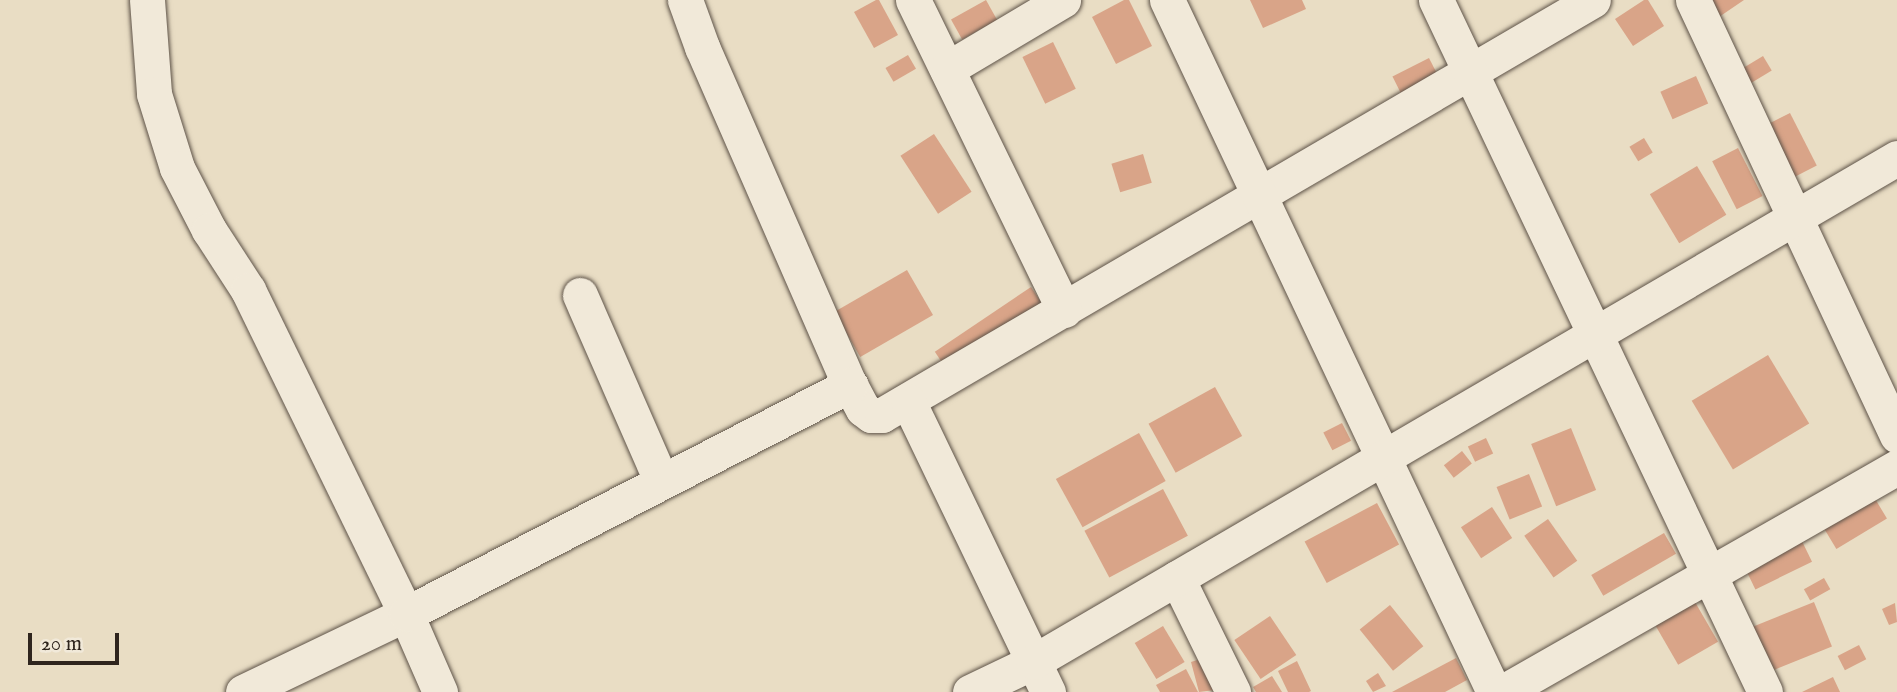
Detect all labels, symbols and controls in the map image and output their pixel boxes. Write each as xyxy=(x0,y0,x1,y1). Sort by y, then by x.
scale bar xyxy=(32,618,122,662)
text: 20 m xyxy=(41,631,82,658)

